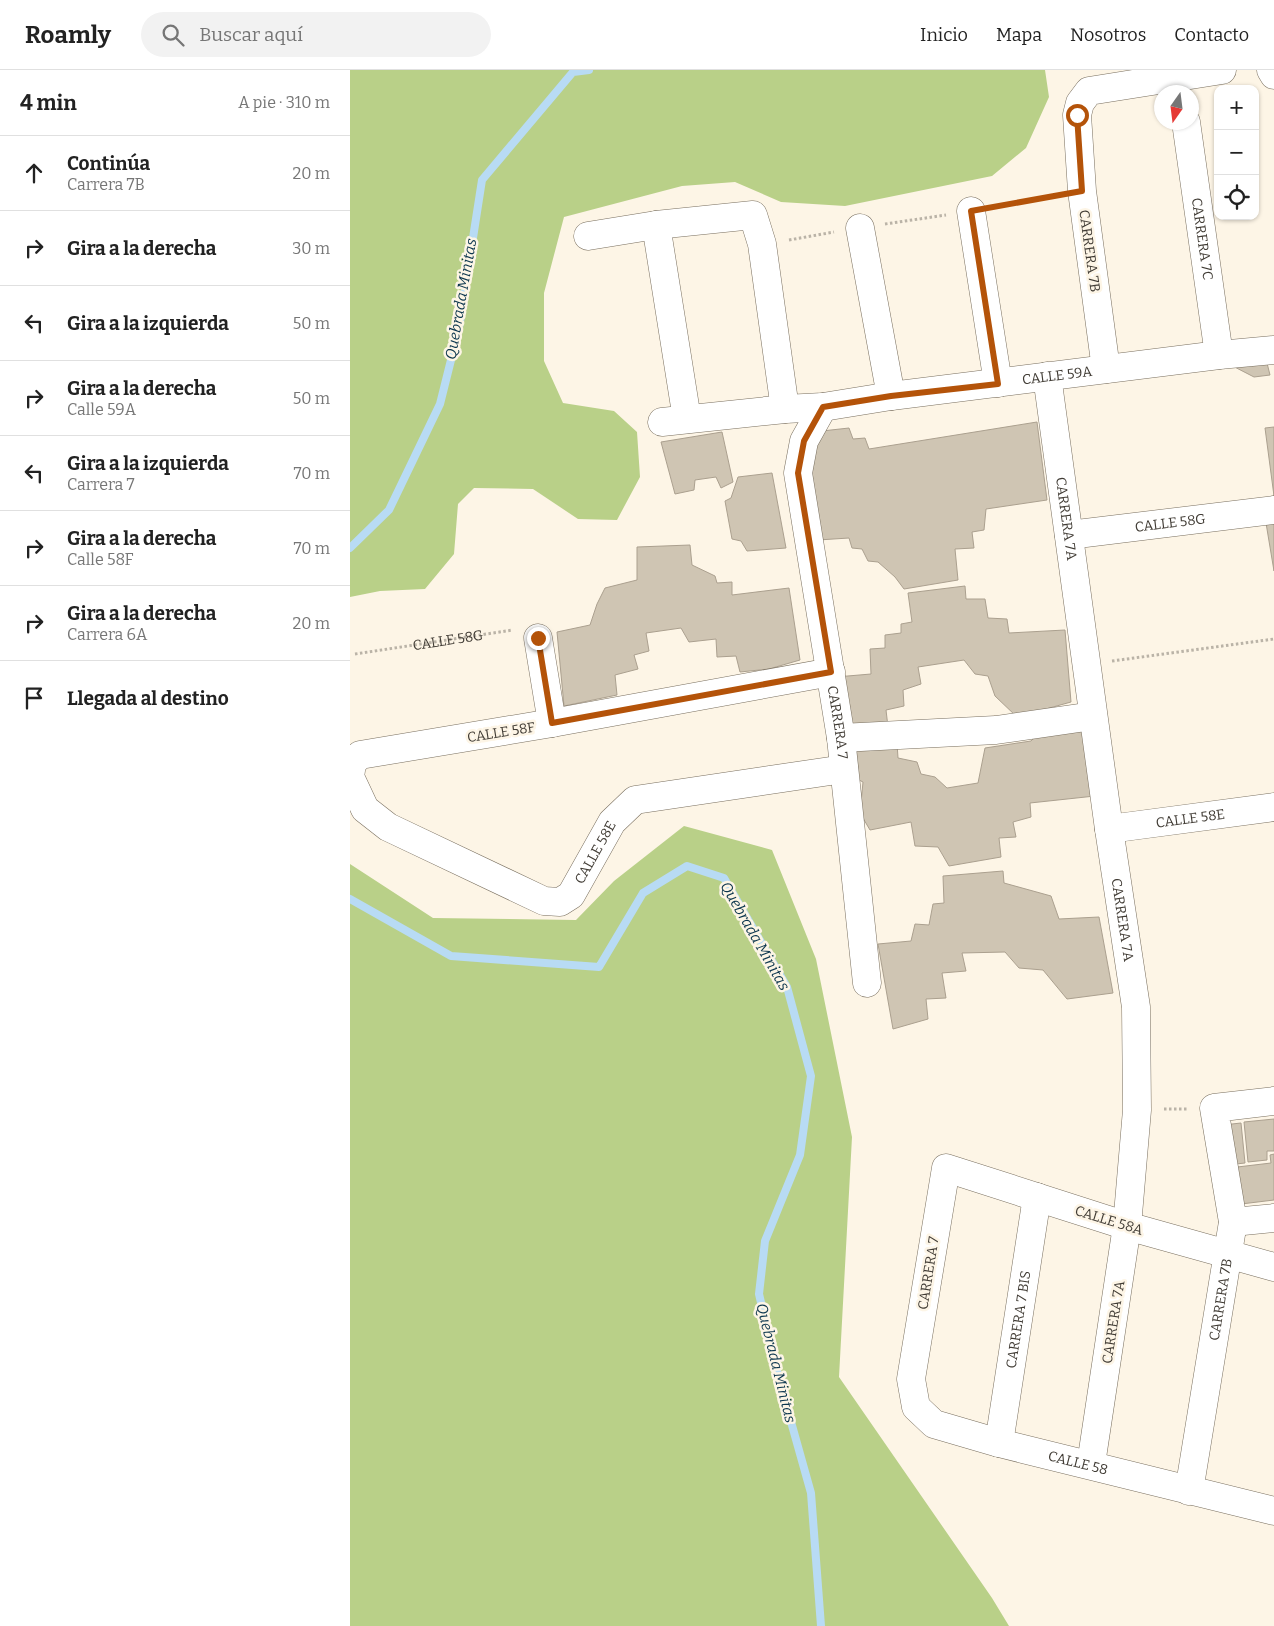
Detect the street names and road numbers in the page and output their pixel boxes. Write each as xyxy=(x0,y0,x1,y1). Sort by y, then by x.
street label: CARRERA 7C xyxy=(1188,197,1216,281)
street label: CARRERA 7B xyxy=(1075,209,1104,293)
street label: CALLE 59A xyxy=(1021,363,1093,389)
street label: CARRERA 7A xyxy=(1052,476,1080,562)
street label: CALLE 58G xyxy=(1134,510,1207,536)
street label: CALLE 58G xyxy=(412,627,484,654)
street label: CARRERA 7 xyxy=(824,684,851,760)
street label: CALLE 58F xyxy=(466,719,536,746)
street label: CALLE 58E xyxy=(1155,806,1226,832)
street label: CALLE 58E xyxy=(571,818,620,887)
street label: CARRERA 7A xyxy=(1108,877,1137,963)
street label: CALLE 58A xyxy=(1073,1202,1145,1239)
street label: CARRERA 7 xyxy=(914,1235,943,1311)
street label: CARRERA 7B xyxy=(1206,1257,1236,1342)
street label: CARRERA 7 BIS xyxy=(1003,1270,1034,1370)
street label: CARRERA 7A xyxy=(1099,1279,1128,1365)
street label: CALLE 58 xyxy=(1046,1447,1110,1479)

